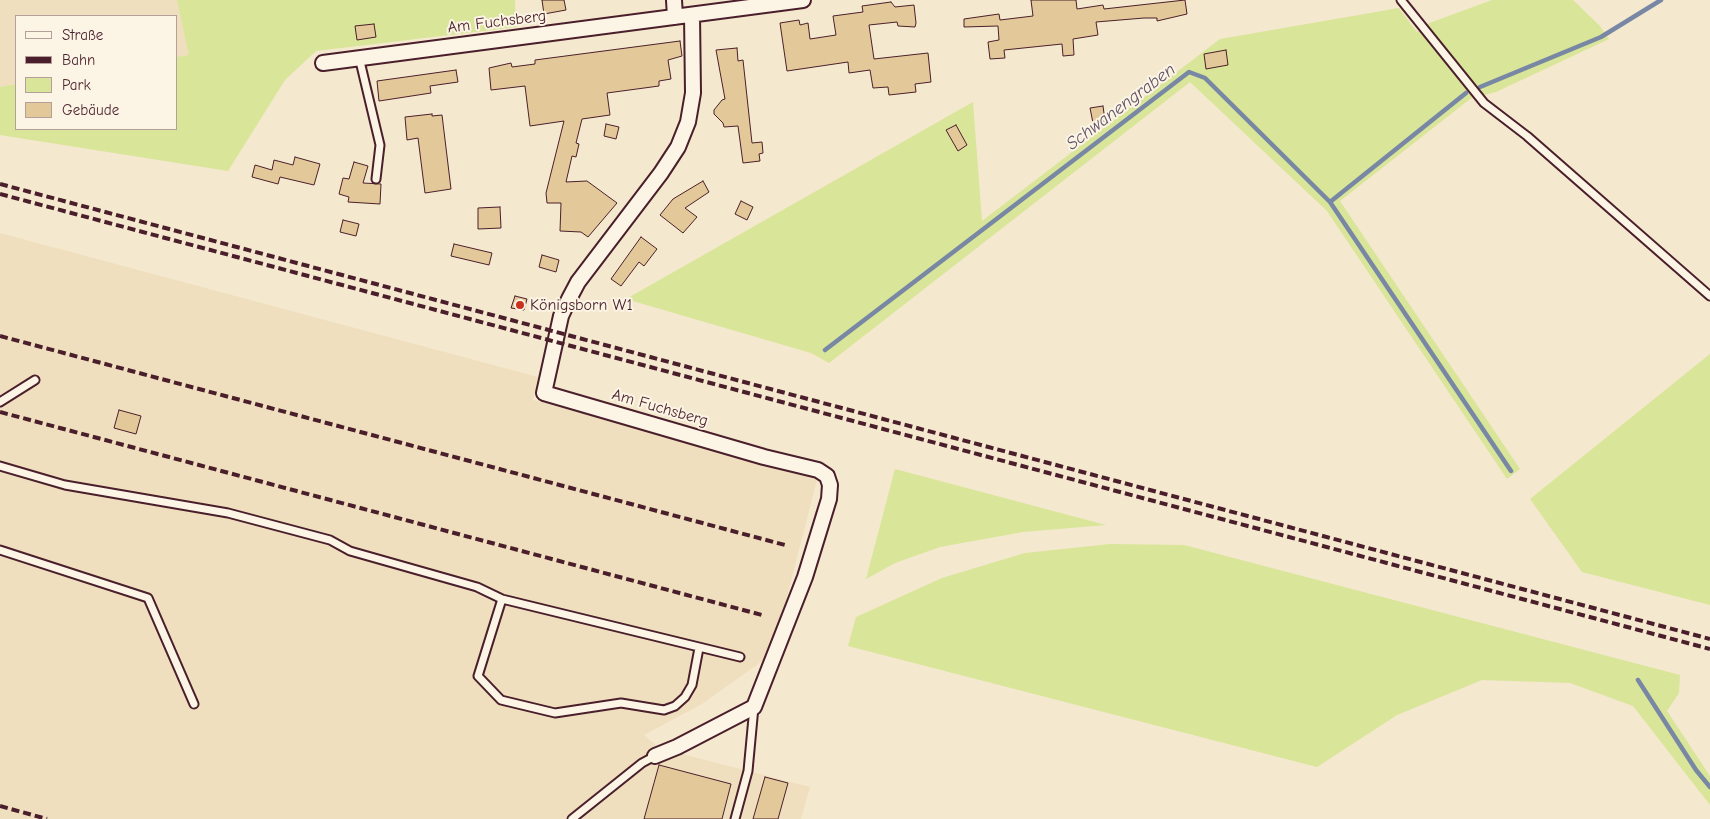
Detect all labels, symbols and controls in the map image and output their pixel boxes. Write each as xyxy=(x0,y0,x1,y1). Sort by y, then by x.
street label: Am Fuchsberg xyxy=(447,6,547,38)
legend xyxy=(15,15,178,130)
text: Straße xyxy=(62,26,103,44)
text: Bahn xyxy=(62,51,95,69)
water label: Schwanengraben xyxy=(1062,59,1180,155)
text: Park xyxy=(62,76,91,94)
text: Gebäude xyxy=(62,101,119,119)
place label: Königsborn W1 xyxy=(530,295,633,315)
marker: Königsborn W1 xyxy=(514,299,526,311)
street label: Am Fuchsberg xyxy=(610,385,710,431)

